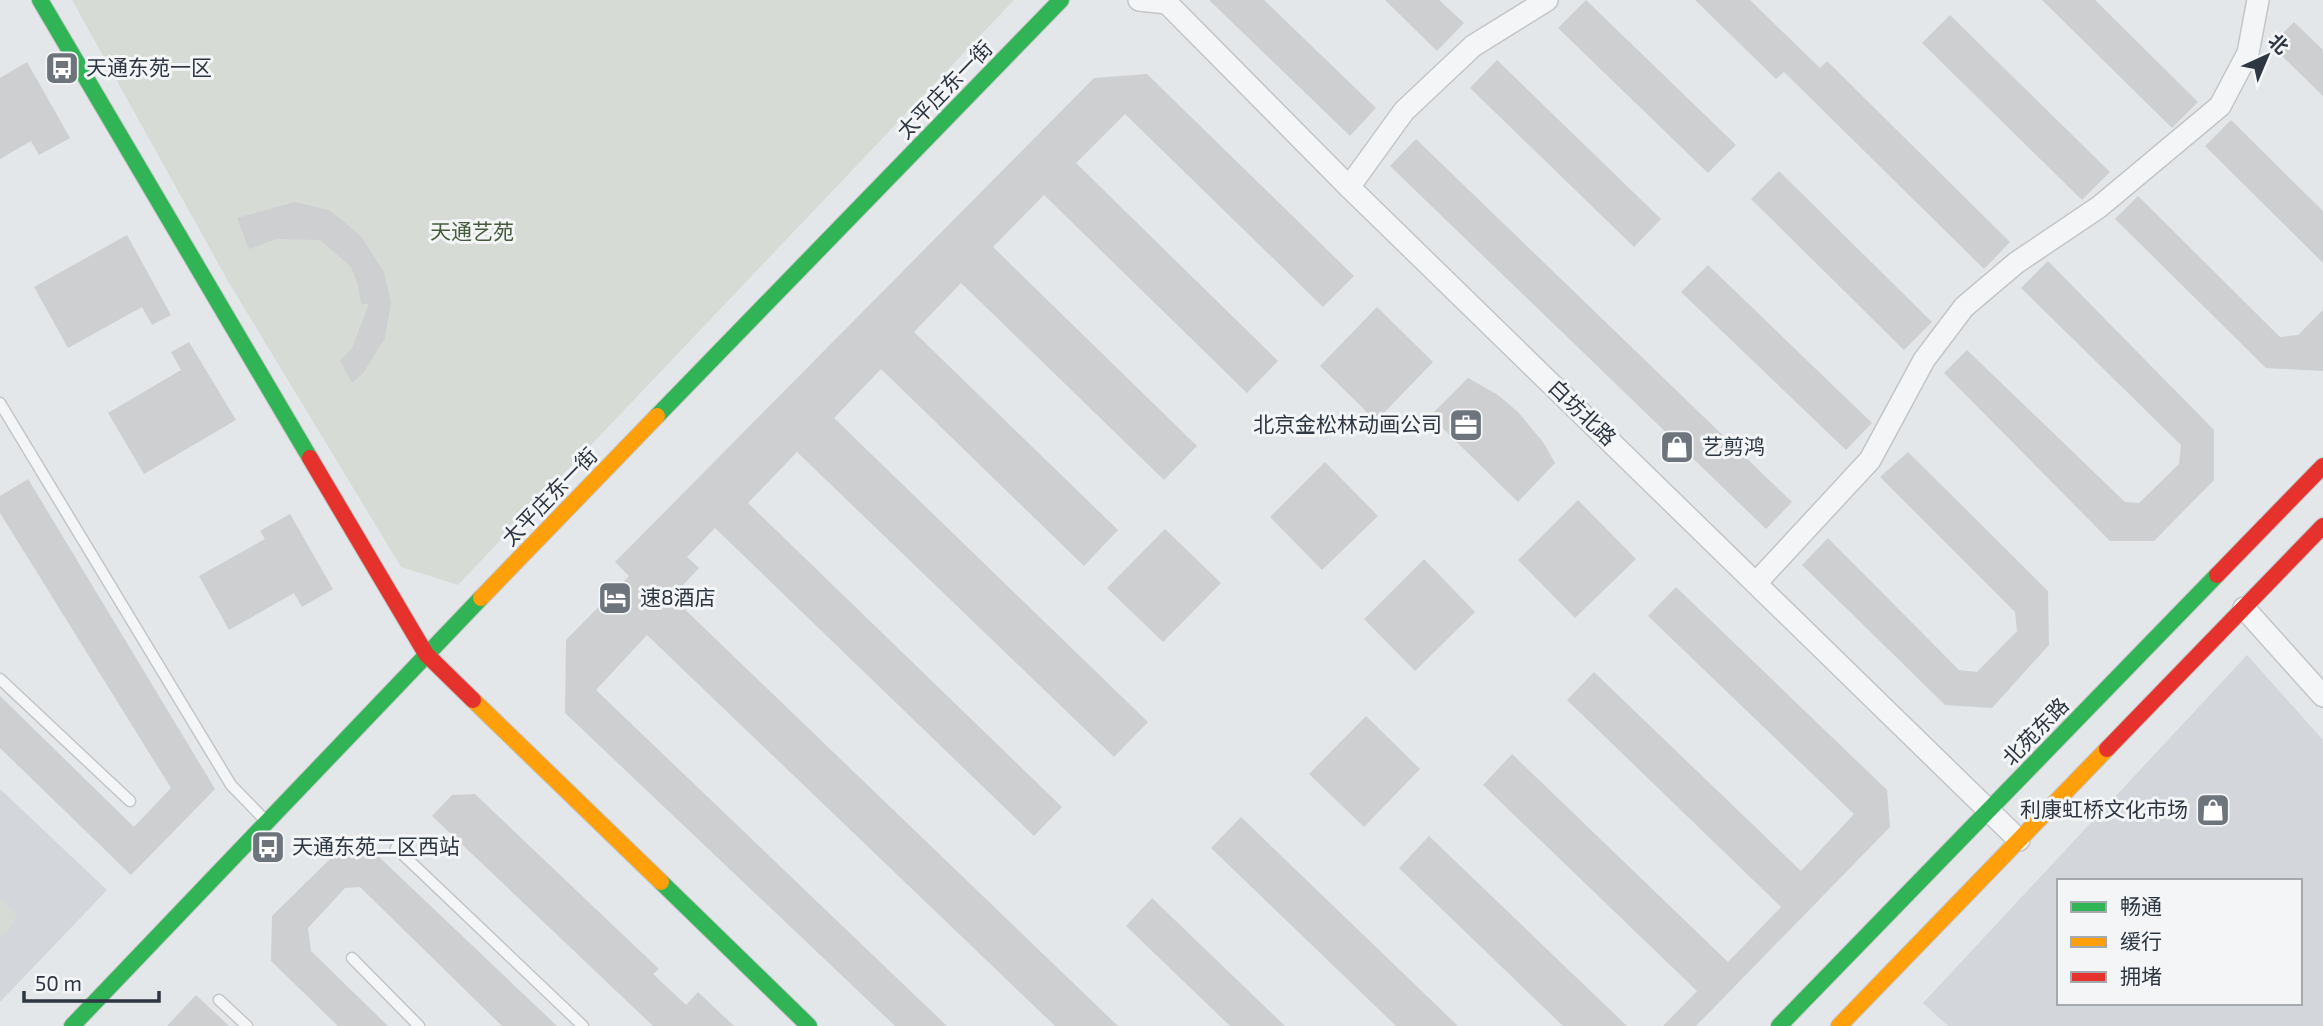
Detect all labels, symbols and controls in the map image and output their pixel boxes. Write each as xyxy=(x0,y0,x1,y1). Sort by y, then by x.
north arrow xyxy=(2232,21,2302,91)
text: 北 xyxy=(2264,29,2294,58)
street label: 太平庄东一街 xyxy=(891,35,997,143)
bus stop icon: 天通东苑一区 xyxy=(43,49,81,87)
place label: 天通东苑一区 xyxy=(86,54,212,79)
park label: 天通艺苑 xyxy=(430,218,514,243)
street label: 白坊北路 xyxy=(1544,374,1622,450)
office icon: 北京金松林动画公司 xyxy=(1447,406,1485,444)
place label: 北京金松林动画公司 xyxy=(1253,411,1442,436)
shop icon: 艺剪鸿 xyxy=(1658,428,1696,466)
place label: 艺剪鸿 xyxy=(1702,433,1765,458)
street label: 太平庄东一街 xyxy=(496,442,602,550)
hotel icon: 速8酒店 xyxy=(596,579,634,617)
place label: 速8酒店 xyxy=(640,584,716,609)
street label: 北苑东路 xyxy=(1997,692,2073,770)
shop icon: 利康虹桥文化市场 xyxy=(2194,791,2232,829)
place label: 利康虹桥文化市场 xyxy=(2020,796,2188,821)
bus stop icon: 天通东苑二区西站 xyxy=(249,828,287,866)
place label: 天通东苑二区西站 xyxy=(292,833,460,858)
legend xyxy=(2057,879,2302,1005)
text: 畅通 xyxy=(2120,893,2162,918)
text: 缓行 xyxy=(2120,928,2162,953)
scale bar xyxy=(24,960,159,1004)
text: 拥堵 xyxy=(2120,963,2162,988)
text: 50 m xyxy=(35,970,82,995)

